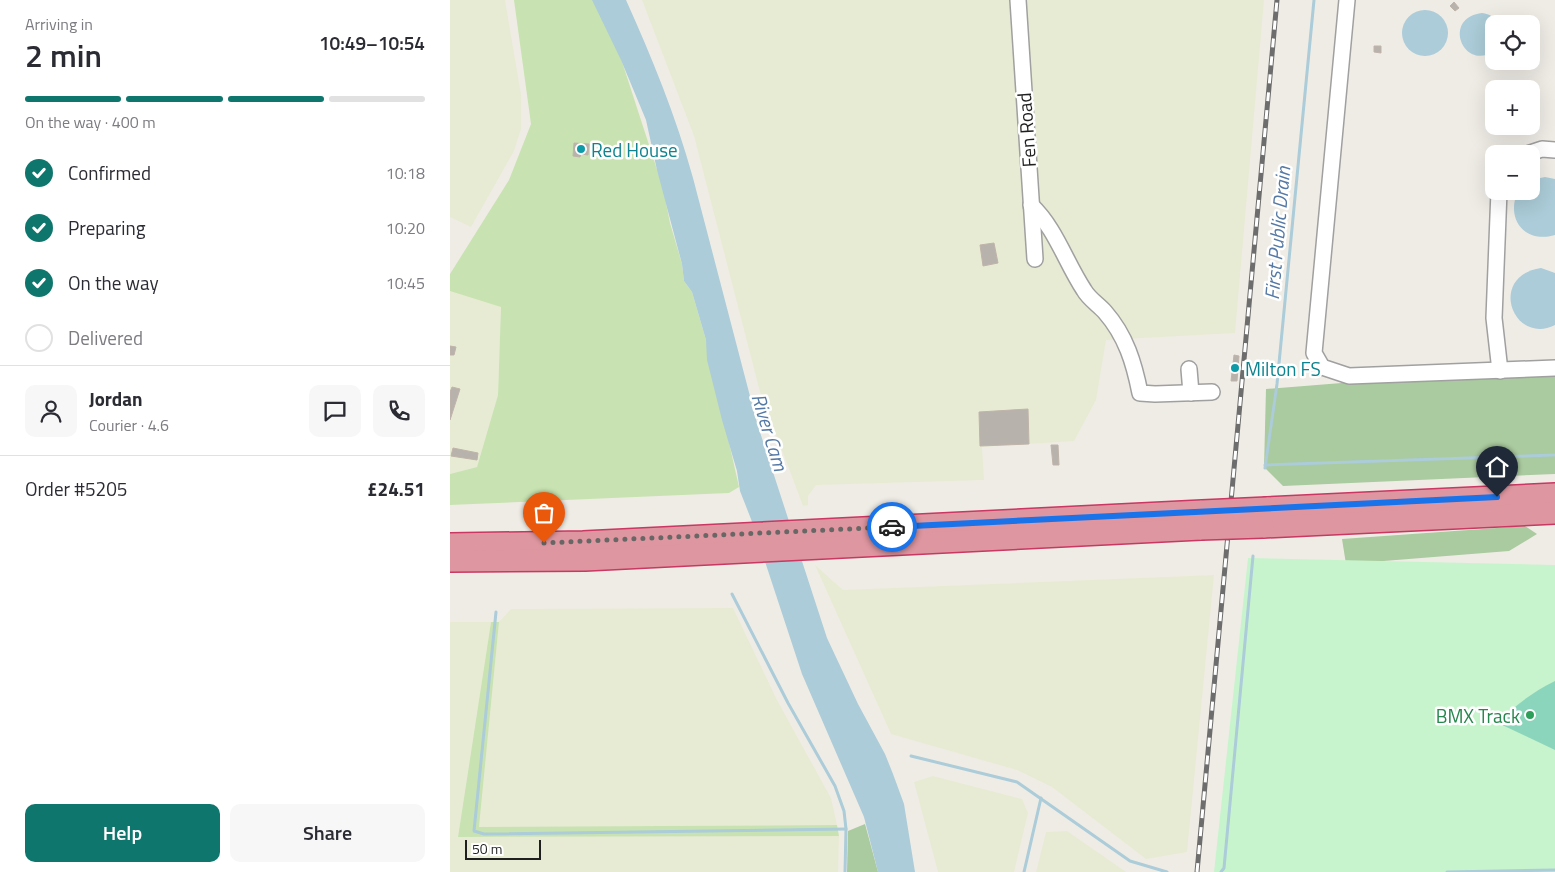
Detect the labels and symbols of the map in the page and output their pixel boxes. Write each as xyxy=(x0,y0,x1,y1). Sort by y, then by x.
street label: Fen Road xyxy=(1009,92,1043,168)
place label: Red House xyxy=(591,135,678,164)
marker: Red House xyxy=(575,143,587,155)
water label: First Public Drain xyxy=(1256,164,1298,301)
place label: Milton FS xyxy=(1245,354,1321,383)
marker: Milton FS xyxy=(1229,362,1241,374)
water label: River Cam xyxy=(744,389,797,475)
pin xyxy=(1476,446,1518,497)
pin xyxy=(523,492,565,543)
courier xyxy=(867,502,917,552)
place label: BMX Track xyxy=(1436,701,1520,730)
marker: BMX Track xyxy=(1524,709,1536,721)
scale bar xyxy=(465,837,541,860)

